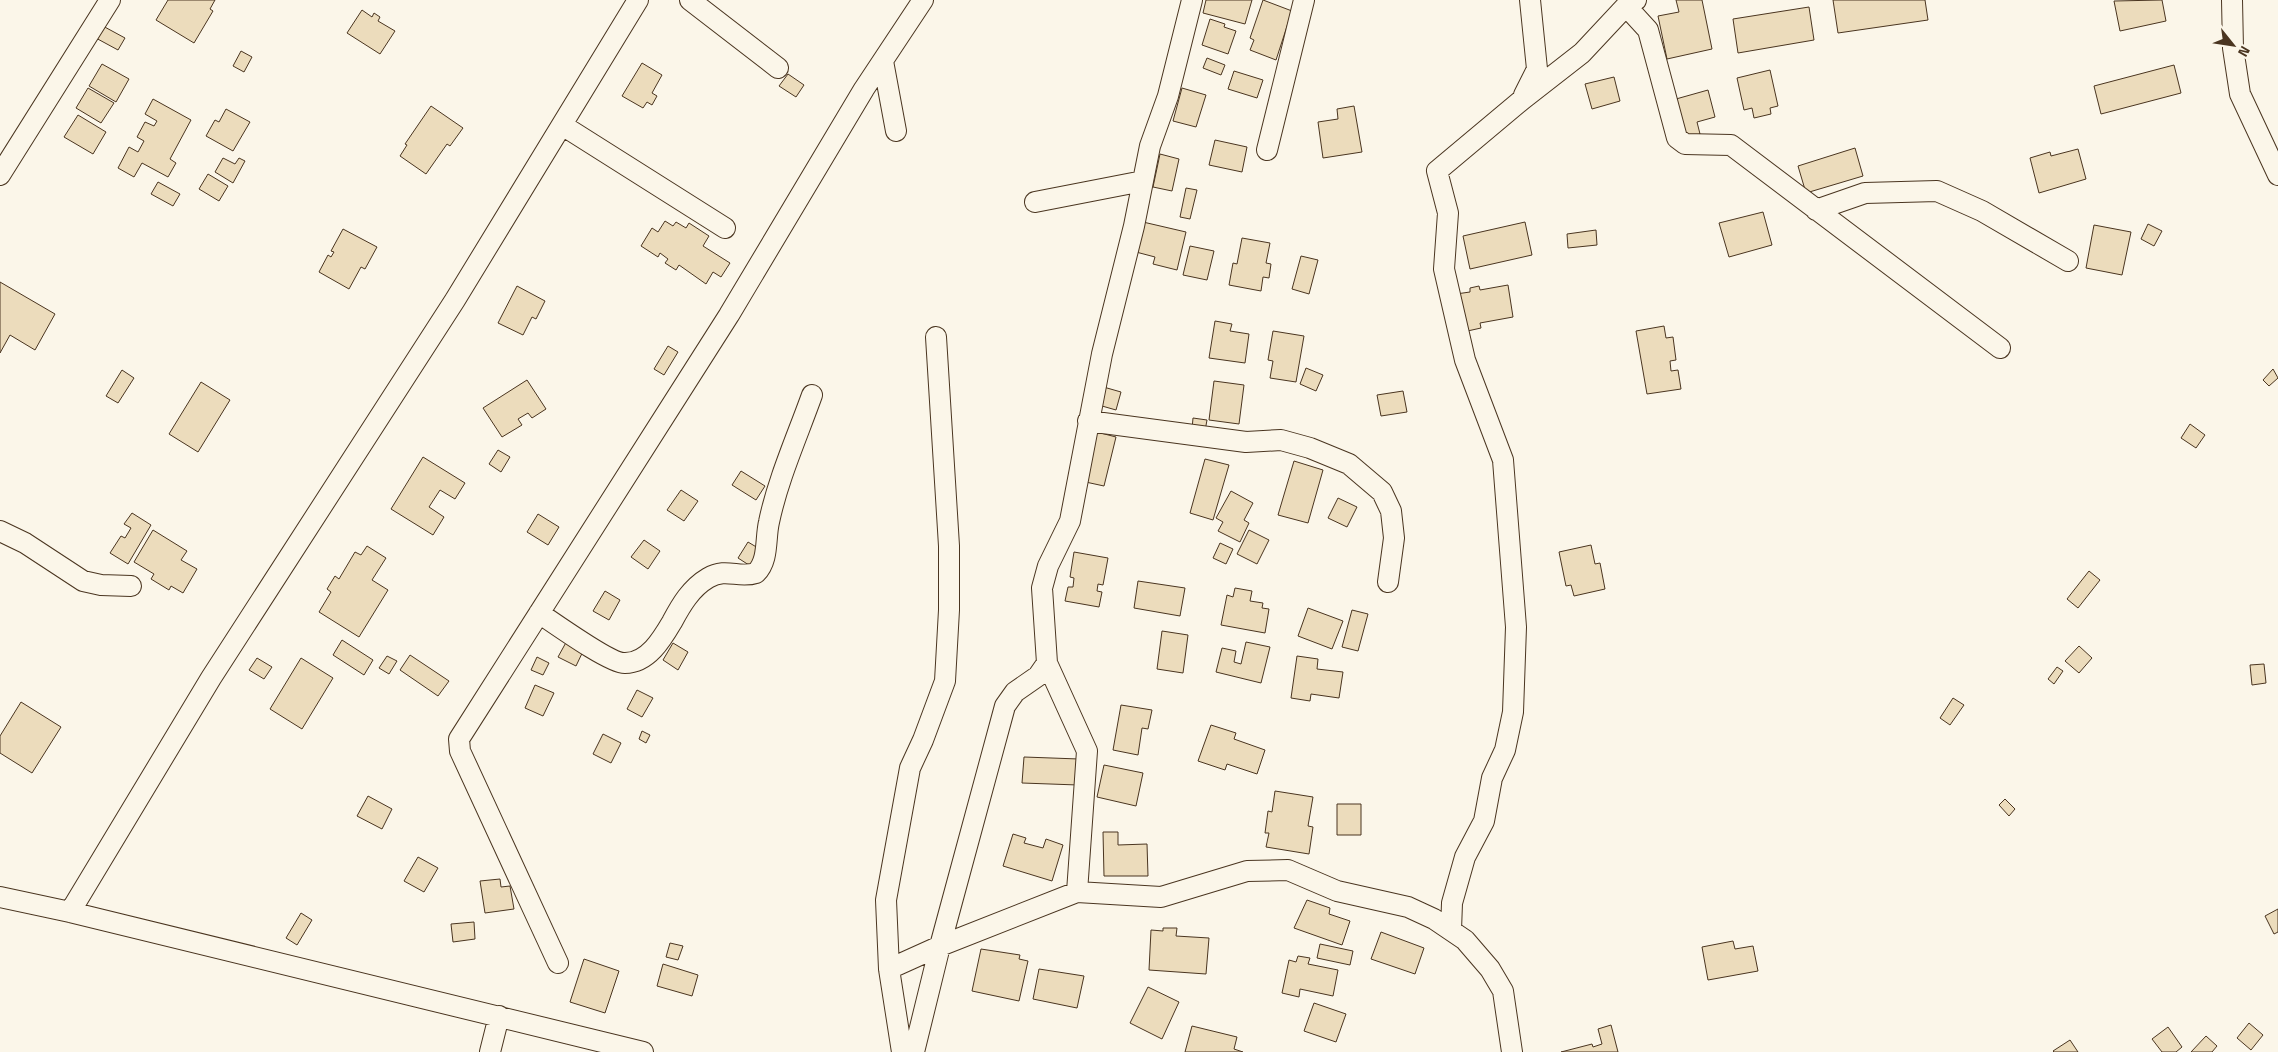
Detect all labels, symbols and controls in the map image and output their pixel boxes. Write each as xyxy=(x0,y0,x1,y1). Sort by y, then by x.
north arrow xyxy=(2208,20,2258,70)
text: N xyxy=(2233,42,2256,61)

